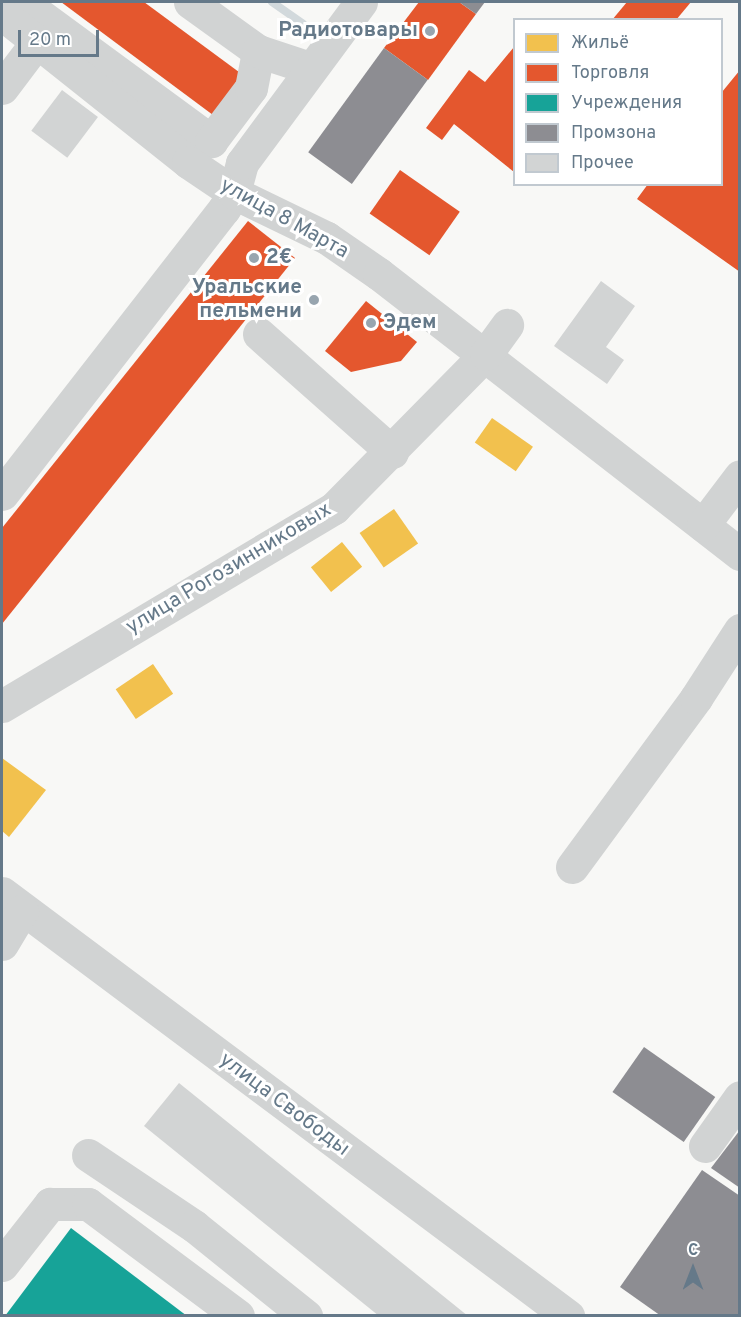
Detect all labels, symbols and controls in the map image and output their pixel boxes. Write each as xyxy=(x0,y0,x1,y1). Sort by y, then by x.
scale bar xyxy=(21,18,102,56)
place label: Радиотовары xyxy=(278,18,418,44)
legend xyxy=(513,18,723,186)
marker: Радиотовары xyxy=(423,24,437,38)
text: 20 m xyxy=(29,29,71,52)
text: Жильё xyxy=(571,32,629,55)
text: Торговля xyxy=(571,62,649,85)
text: Учреждения xyxy=(571,92,682,115)
text: Промзона xyxy=(571,122,656,145)
text: Прочее xyxy=(571,152,634,175)
street label: улица 8 Марта xyxy=(215,173,353,265)
place label: 2€ xyxy=(266,245,292,271)
marker: 2€ xyxy=(247,251,261,265)
place label: Уральские пельмени xyxy=(192,275,302,325)
marker: Уральские пельмени xyxy=(307,293,321,307)
place label: Эдем xyxy=(383,310,437,336)
marker: Эдем xyxy=(364,316,378,330)
street label: улица Рогозинниковых xyxy=(122,498,336,640)
street label: улица Свободы xyxy=(214,1048,354,1162)
north arrow xyxy=(663,1239,723,1299)
text: С xyxy=(688,1241,698,1261)

